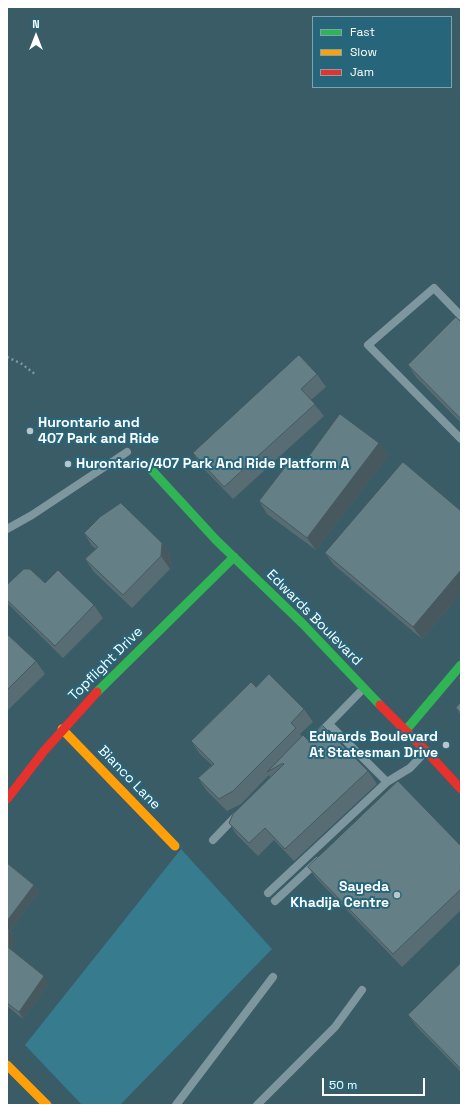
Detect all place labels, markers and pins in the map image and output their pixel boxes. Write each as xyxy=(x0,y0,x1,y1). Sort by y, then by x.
place label: Hurontario and 407 Park and Ride xyxy=(38,415,159,448)
marker: Hurontario and 407 Park and Ride xyxy=(25,426,35,436)
place label: Hurontario/407 Park And Ride Platform A xyxy=(76,456,349,472)
marker: Hurontario/407 Park And Ride Platform A xyxy=(63,459,73,469)
place label: Edwards Boulevard At Statesman Drive xyxy=(309,729,438,762)
marker: Edwards Boulevard At Statesman Drive xyxy=(441,740,451,750)
place label: Sayeda Khadija Centre xyxy=(290,879,389,912)
marker: Sayeda Khadija Centre xyxy=(392,890,402,900)

